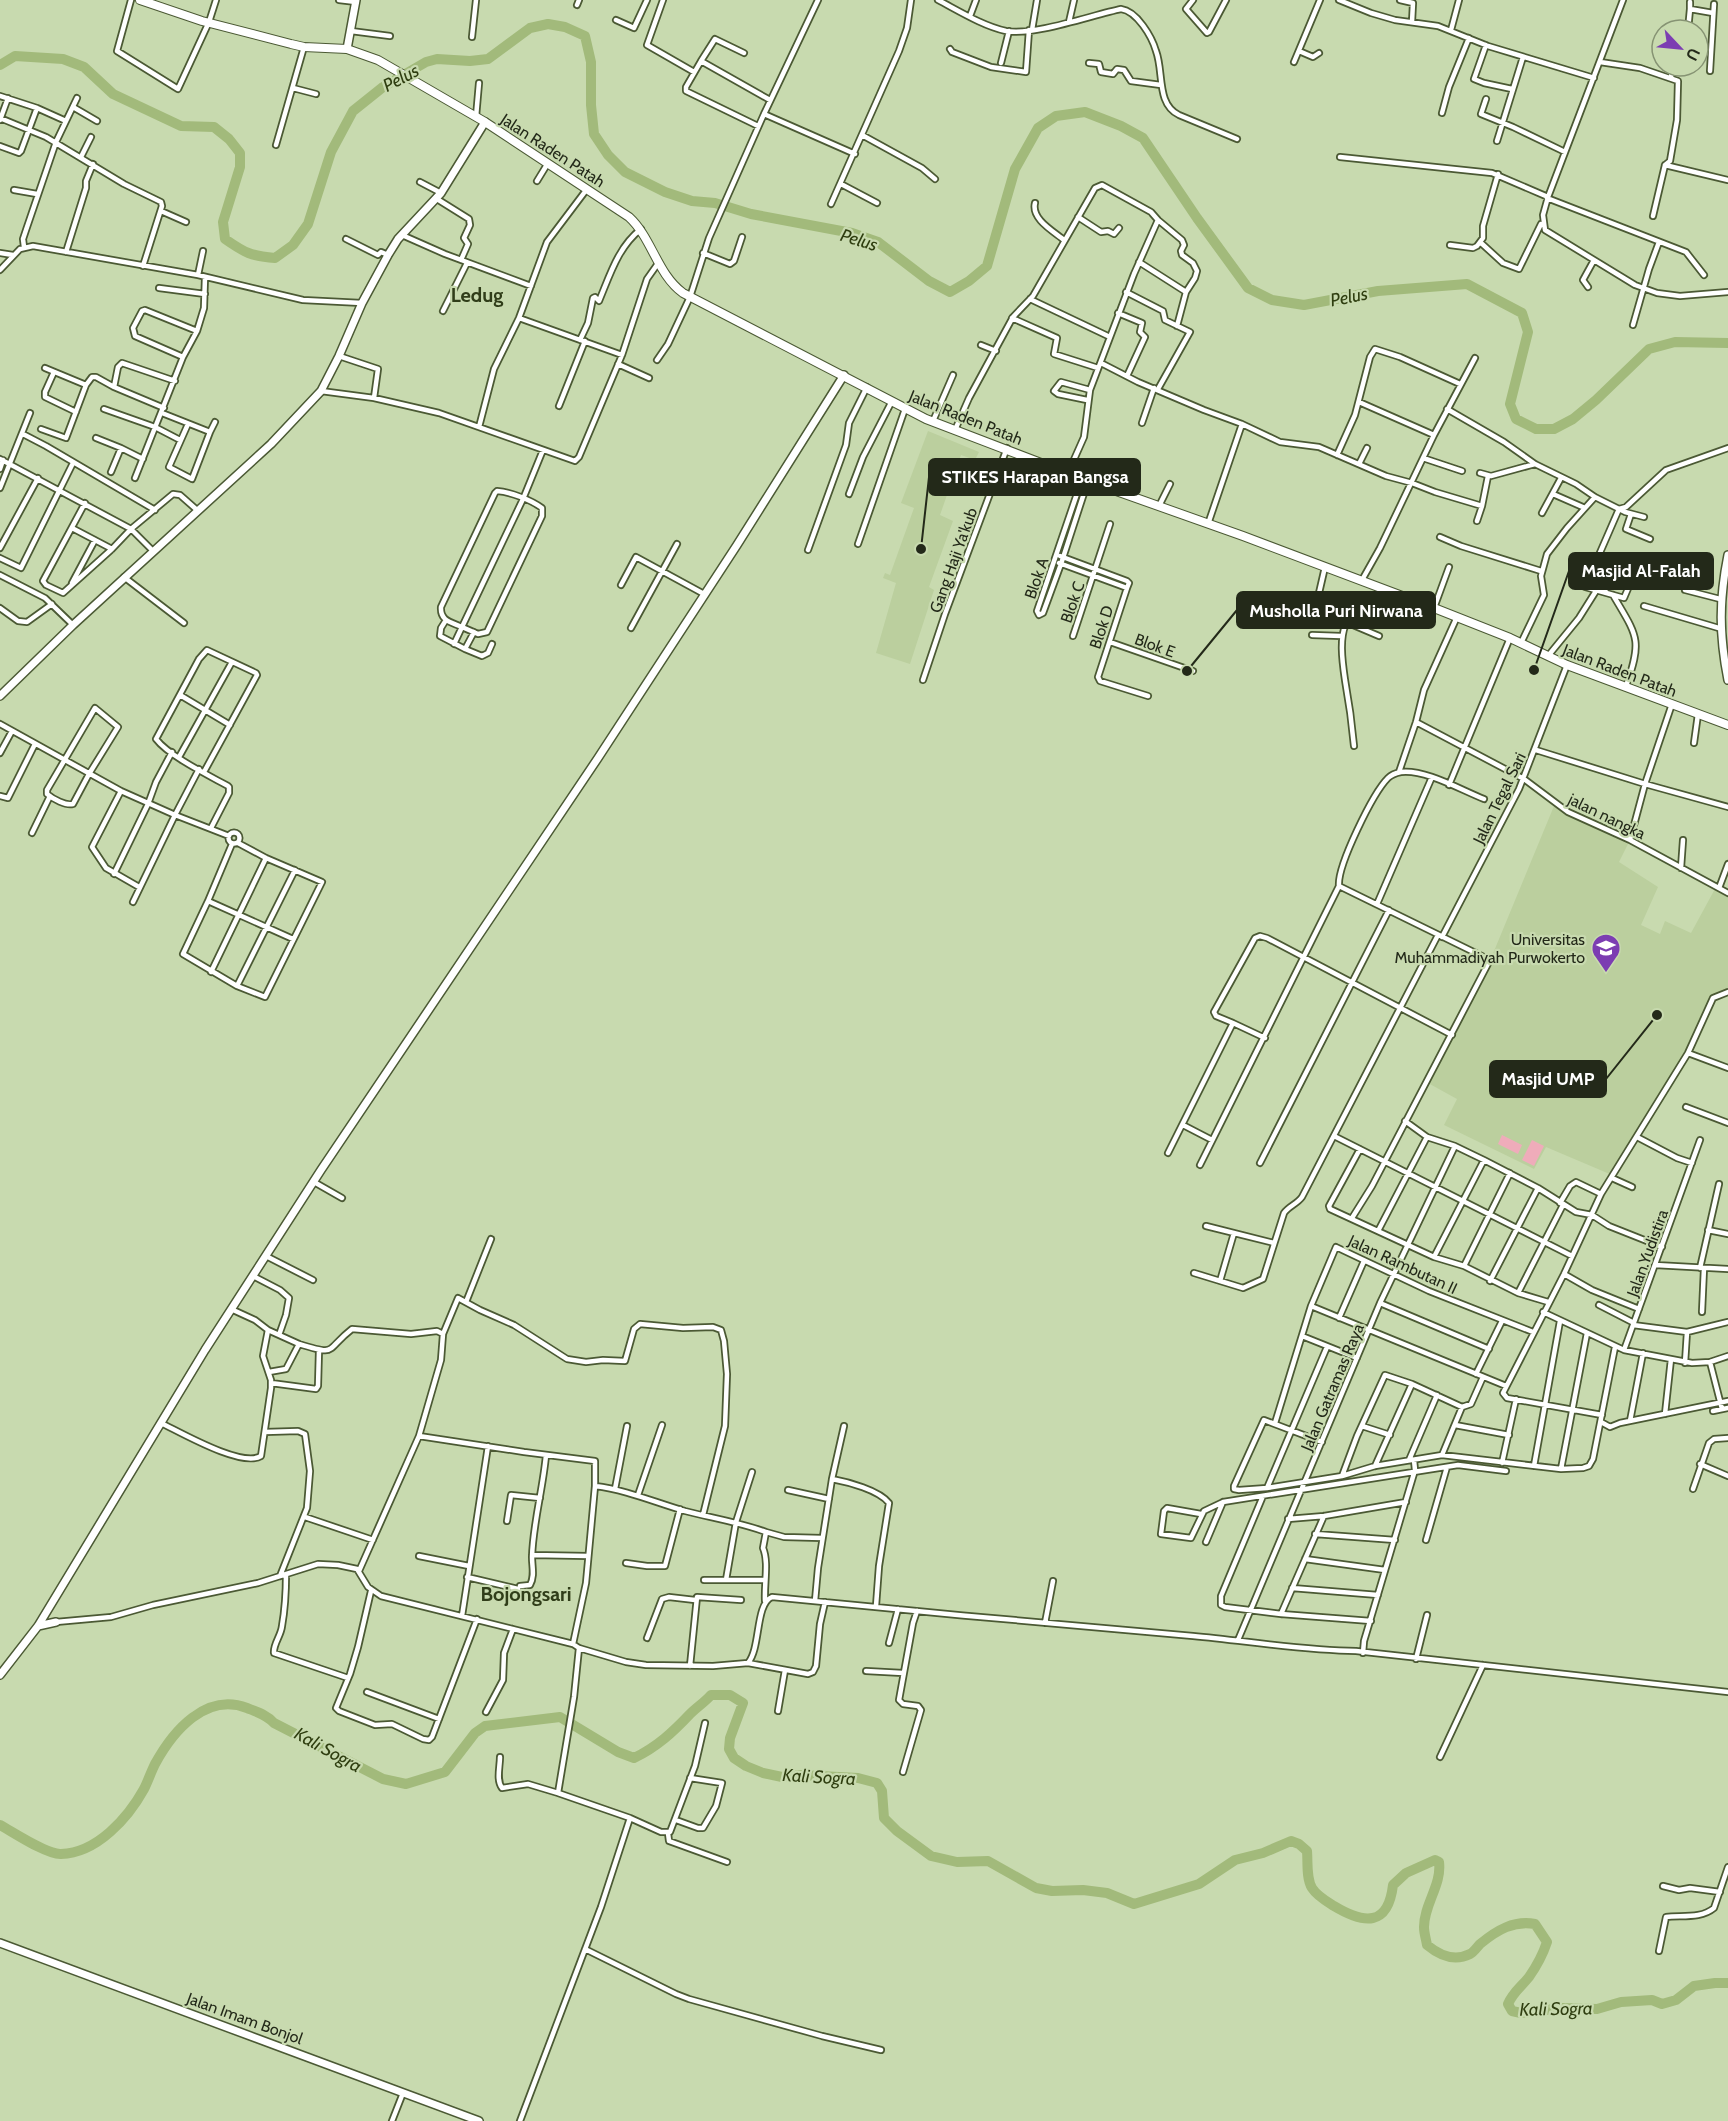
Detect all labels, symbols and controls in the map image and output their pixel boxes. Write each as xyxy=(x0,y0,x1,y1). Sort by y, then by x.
north arrow xyxy=(1650,18,1710,78)
text: U xyxy=(1682,45,1704,64)
water label: Pelus xyxy=(379,59,423,97)
street label: Jalan Raden Patah xyxy=(496,109,608,191)
water label: Pelus xyxy=(838,224,880,256)
district label: Ledug xyxy=(451,283,503,307)
water label: Pelus xyxy=(1328,283,1370,311)
street label: Jalan Raden Patah xyxy=(905,386,1025,449)
callout: STIKES Harapan Bangsa xyxy=(929,459,1140,495)
text: STIKES Harapan Bangsa xyxy=(941,466,1129,488)
street label: Gang Haji Ya'kub xyxy=(926,505,981,615)
callout: Masjid Al-Falah xyxy=(1569,553,1713,589)
street label: Blok A xyxy=(1021,555,1052,601)
text: Masjid Al-Falah xyxy=(1581,560,1701,582)
street label: Blok C xyxy=(1057,579,1088,625)
callout: Musholla Puri Nirwana xyxy=(1237,592,1435,628)
text: Musholla Puri Nirwana xyxy=(1249,600,1423,622)
street label: Blok D xyxy=(1086,603,1117,651)
street label: Blok E xyxy=(1132,629,1178,662)
street label: Jalan Raden Patah xyxy=(1559,640,1680,701)
street label: Jalan Tegal Sari xyxy=(1469,749,1530,848)
street label: jalan nangka xyxy=(1564,789,1649,843)
place label: Universitas Muhammadiyah Purwokerto xyxy=(1395,930,1585,967)
school or university icon: Universitas Muhammadiyah Purwokerto xyxy=(1590,932,1622,974)
callout: Masjid UMP xyxy=(1490,1061,1606,1097)
text: Masjid UMP xyxy=(1502,1068,1595,1090)
street label: Jalan.Yudistira xyxy=(1623,1207,1672,1300)
street label: Jalan Rambutan II xyxy=(1344,1231,1460,1298)
street label: Jalan Gatramas Raya xyxy=(1297,1320,1368,1455)
district label: Bojongsari xyxy=(481,1582,572,1606)
water label: Kali Sogra xyxy=(291,1723,365,1777)
water label: Kali Sogra xyxy=(782,1764,856,1790)
street label: Jalan Imam Bonjol xyxy=(183,1988,306,2048)
water label: Kali Sogra xyxy=(1519,1997,1593,2021)

